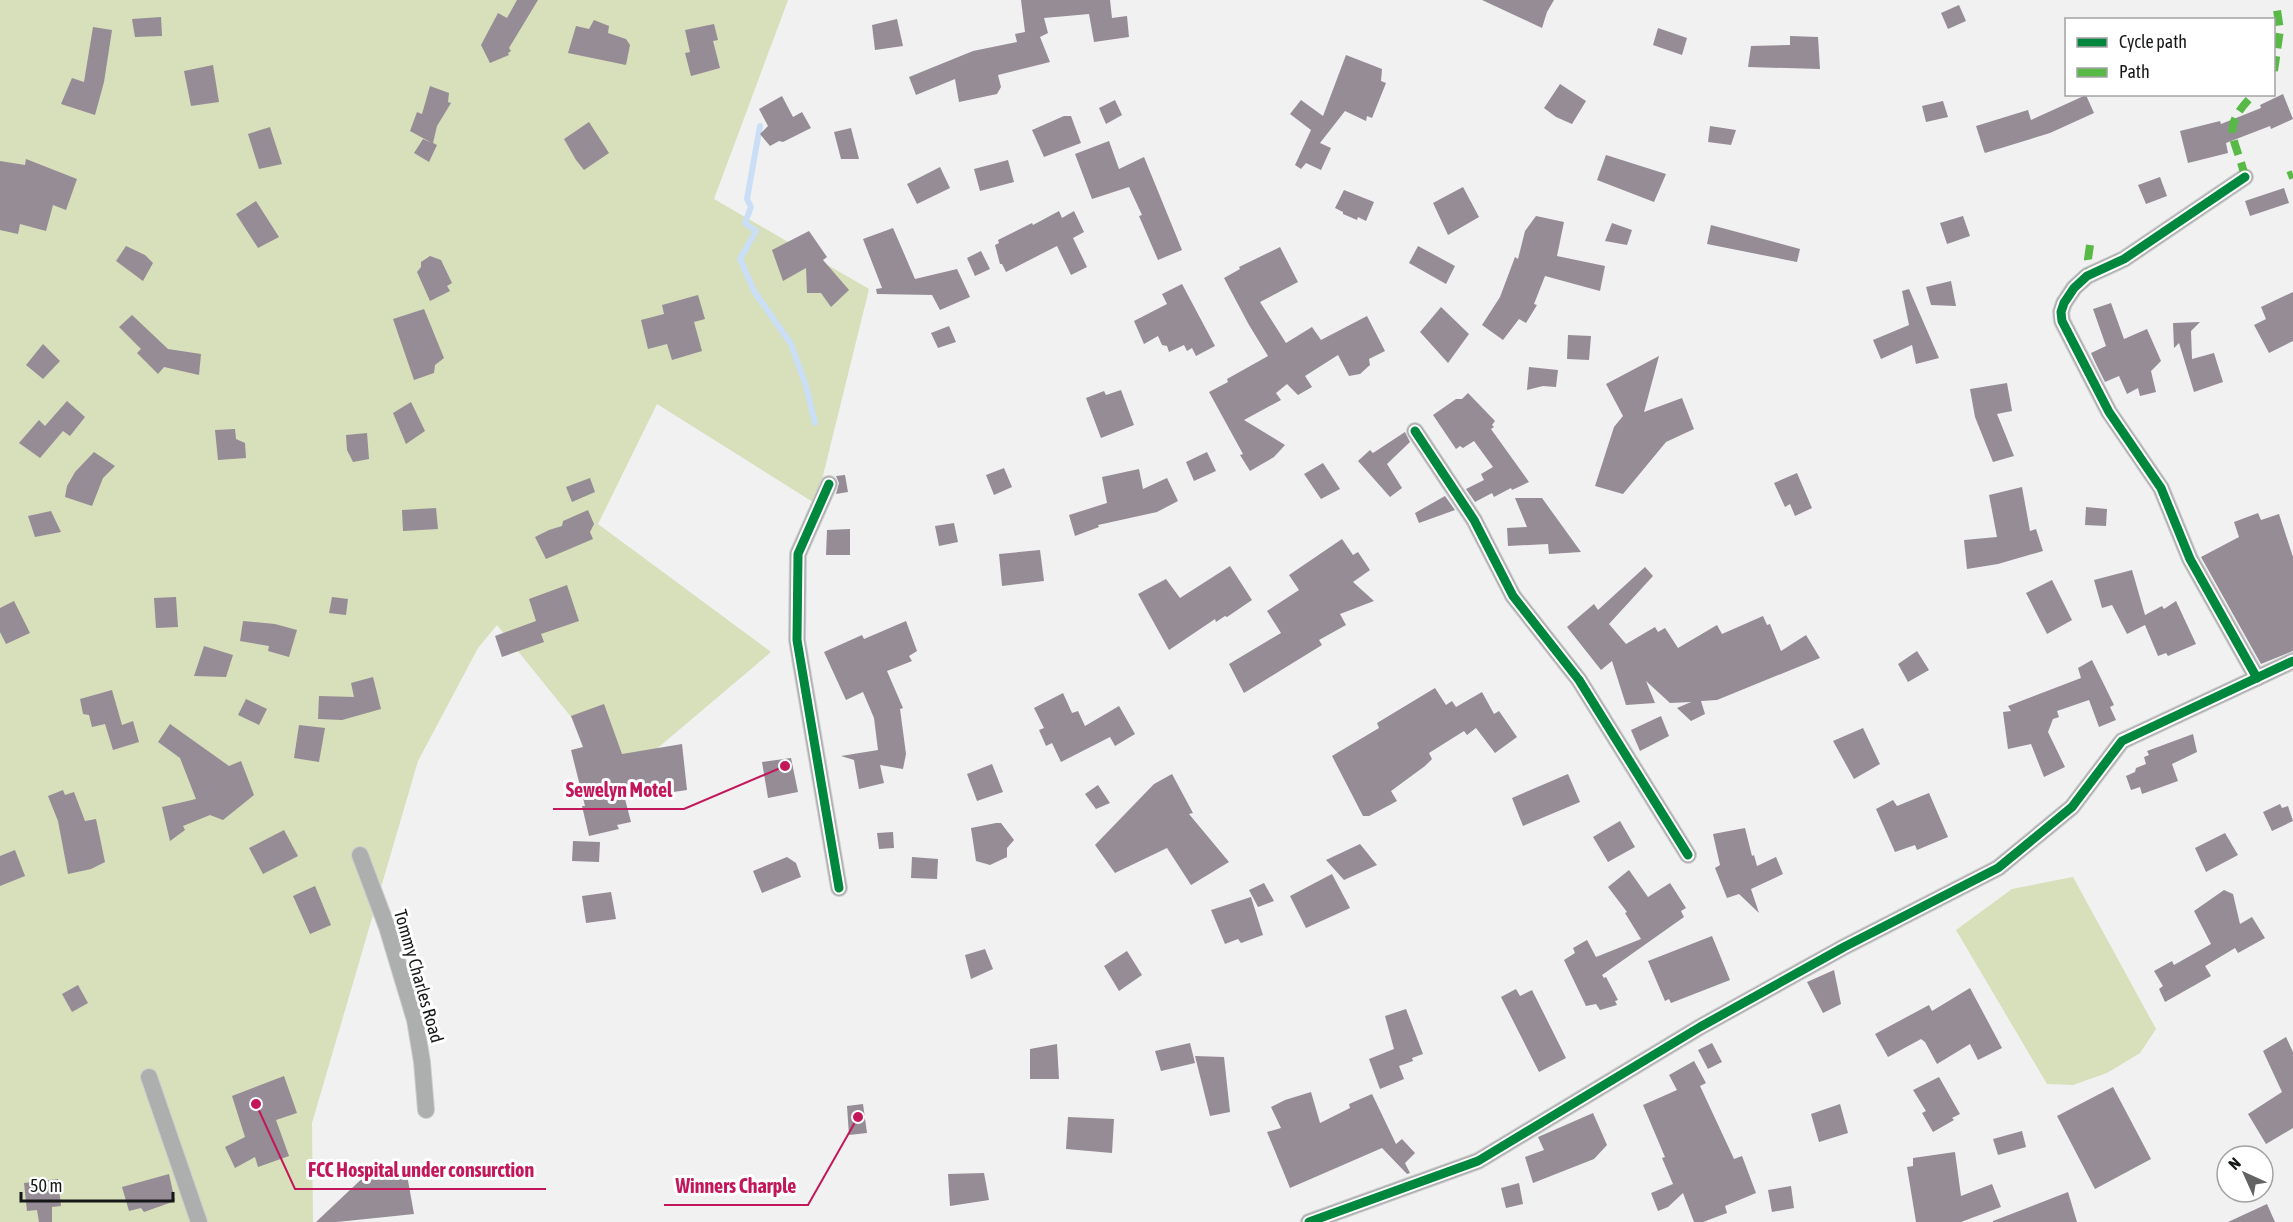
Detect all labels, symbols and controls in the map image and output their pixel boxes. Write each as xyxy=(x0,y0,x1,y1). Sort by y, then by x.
legend xyxy=(2065,18,2275,96)
text: Cycle path xyxy=(2119,31,2187,52)
text: Path xyxy=(2119,61,2150,82)
callout: Sewelyn Motel xyxy=(553,771,684,809)
text: Sewelyn Motel xyxy=(566,778,673,801)
street label: Tommy Charles Road xyxy=(390,907,448,1045)
north arrow xyxy=(2215,1144,2275,1204)
callout: FCC Hospital under consurction xyxy=(295,1151,546,1189)
text: N xyxy=(2225,1154,2244,1173)
text: FCC Hospital under consurction xyxy=(308,1158,534,1181)
scale bar xyxy=(21,1165,172,1203)
callout: Winners Charple xyxy=(664,1167,808,1205)
text: Winners Charple xyxy=(675,1174,796,1197)
text: 50 m xyxy=(30,1175,62,1196)

